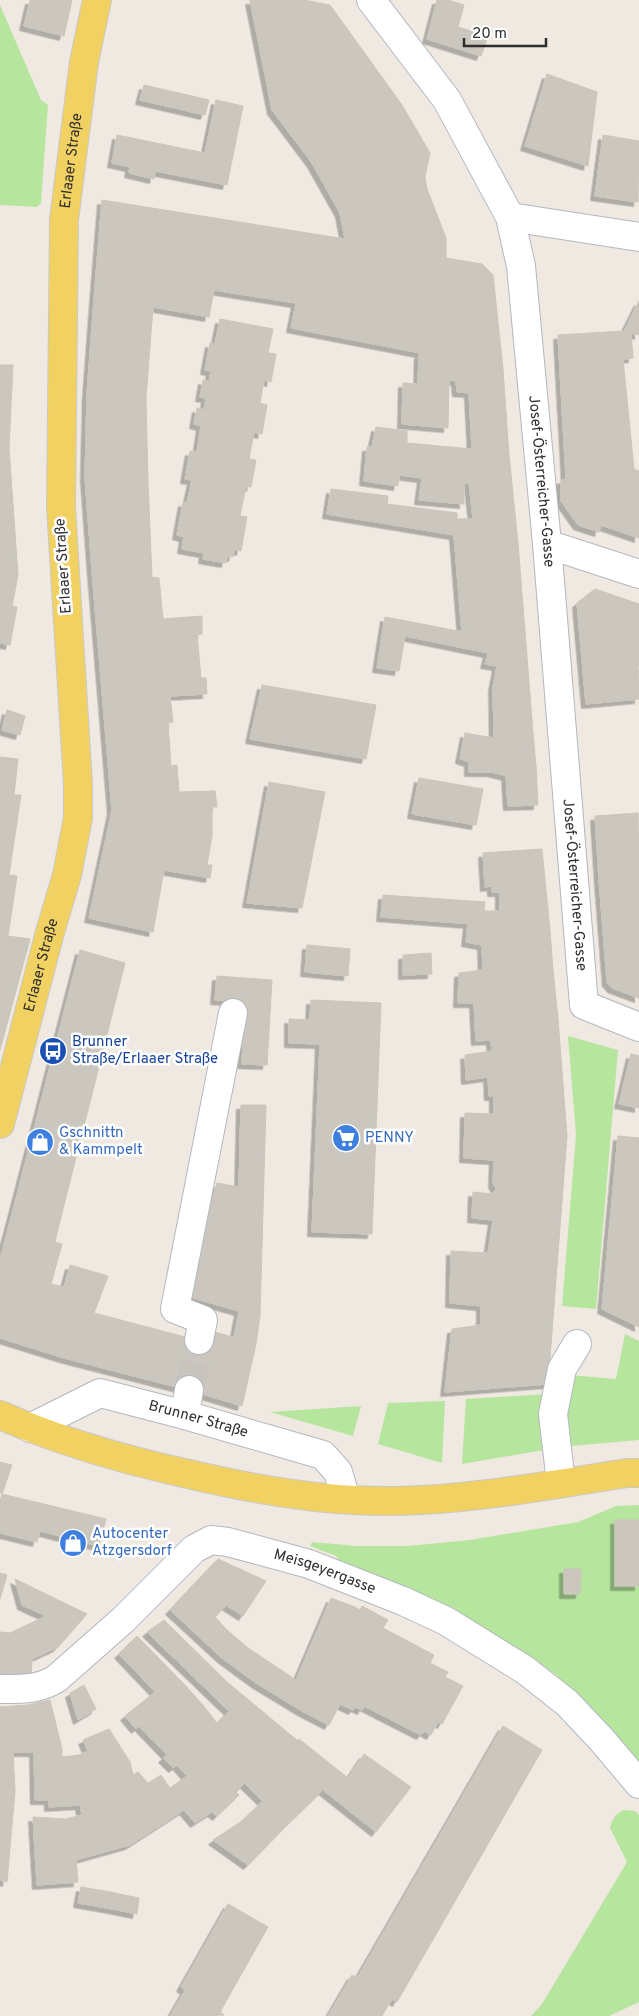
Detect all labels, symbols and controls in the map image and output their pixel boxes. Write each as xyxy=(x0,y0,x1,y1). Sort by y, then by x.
scale bar xyxy=(464,15,546,47)
text: 20 m xyxy=(472,25,507,44)
street label: Erlaaer Straße xyxy=(56,112,87,210)
street label: Josef-Österreicher-Gasse xyxy=(524,395,558,568)
street label: Erlaaer Straße xyxy=(51,517,77,615)
street label: Josef-Österreicher-Gasse xyxy=(558,798,591,972)
street label: Erlaaer Straße xyxy=(20,916,63,1014)
place label: Brunner Straße/Erlaaer Straße xyxy=(72,1033,218,1069)
bus stop icon: Brunner Straße/Erlaaer Straße xyxy=(38,1036,68,1066)
supermarket icon: PENNY xyxy=(331,1123,361,1153)
place label: Gschnittn & Kammpelt xyxy=(59,1124,143,1160)
shop icon: Gschnittn & Kammpelt xyxy=(25,1127,55,1157)
place label: PENNY xyxy=(365,1129,414,1148)
street label: Brunner Straße xyxy=(146,1396,250,1442)
place label: Autocenter Atzgersdorf xyxy=(92,1525,172,1561)
shop icon: Autocenter Atzgersdorf xyxy=(58,1528,88,1558)
street label: Meisgeyergasse xyxy=(272,1545,378,1599)

